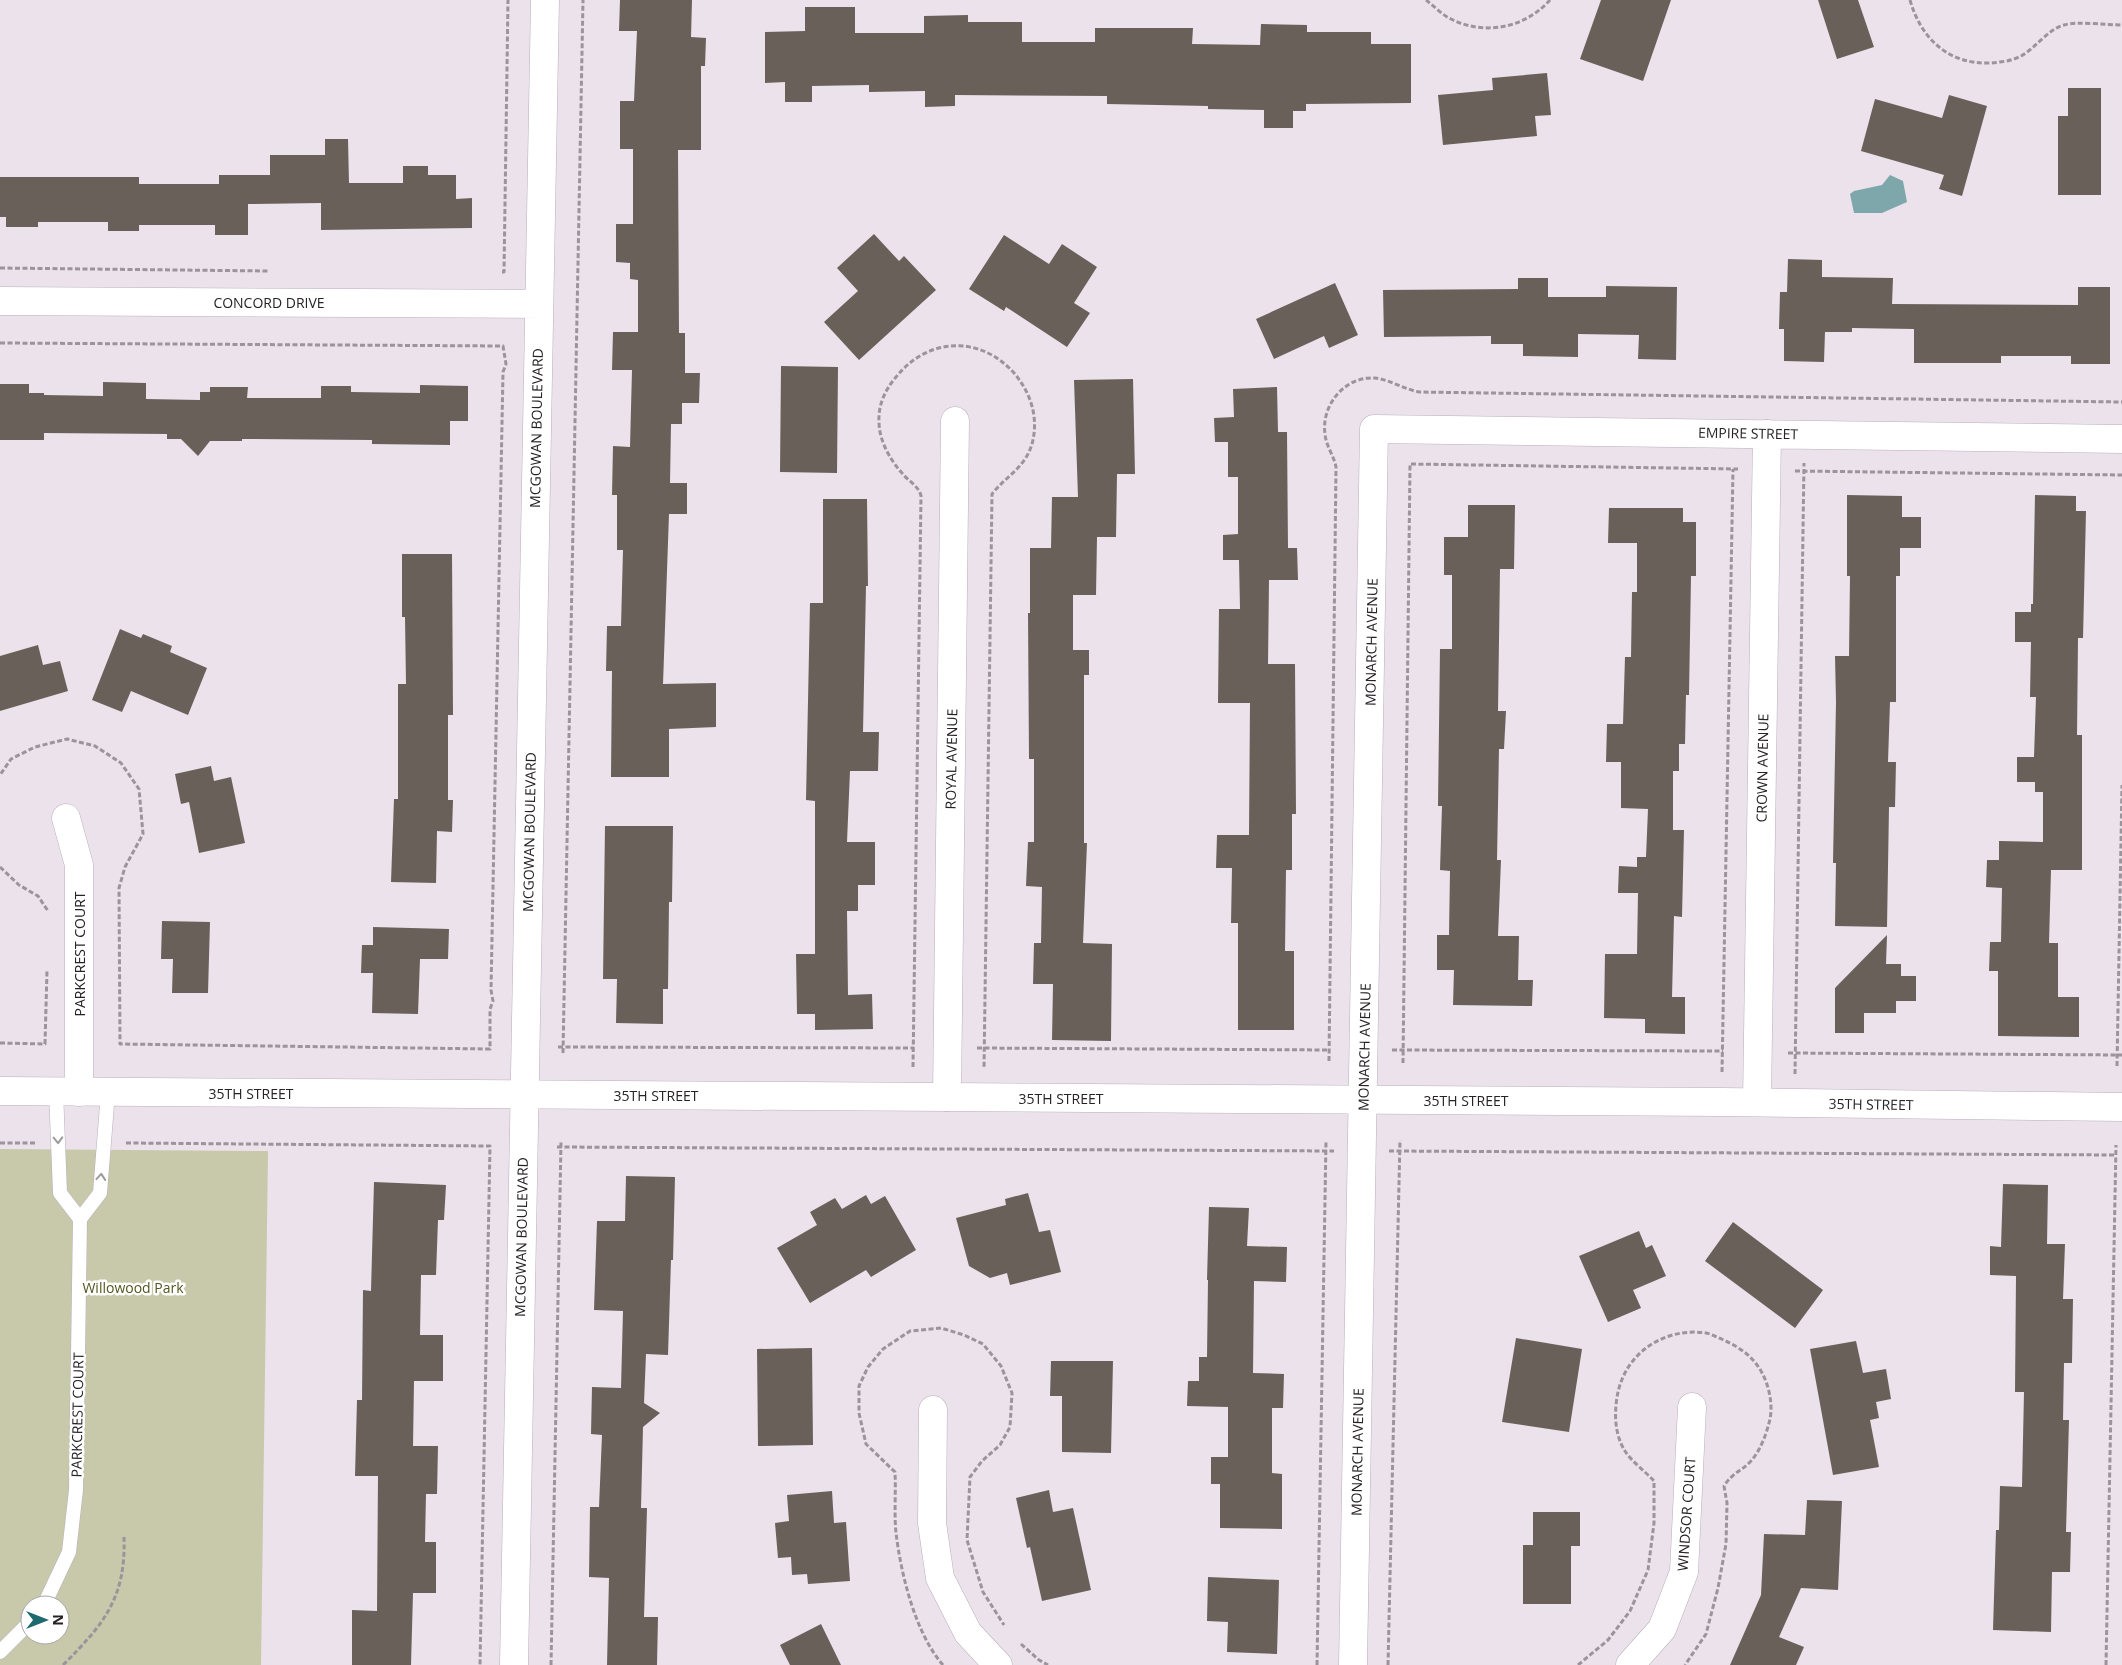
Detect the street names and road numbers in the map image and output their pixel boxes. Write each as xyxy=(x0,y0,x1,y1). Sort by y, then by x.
street label: CONCORD DRIVE xyxy=(213,293,325,312)
street label: MCGOWAN BOULEVARD xyxy=(525,348,547,508)
street label: EMPIRE STREET xyxy=(1698,423,1798,443)
street label: MONARCH AVENUE xyxy=(1360,578,1382,706)
street label: ROYAL AVENUE xyxy=(941,709,961,809)
street label: CROWN AVENUE xyxy=(1752,713,1772,823)
street label: MCGOWAN BOULEVARD xyxy=(518,752,540,912)
street label: PARKCREST COURT xyxy=(70,891,89,1017)
street label: MONARCH AVENUE xyxy=(1353,983,1375,1111)
street label: 35TH STREET xyxy=(209,1084,294,1103)
street label: 35TH STREET xyxy=(614,1086,699,1105)
street label: 35TH STREET xyxy=(1019,1089,1104,1108)
street label: 35TH STREET xyxy=(1424,1091,1509,1110)
street label: 35TH STREET xyxy=(1828,1094,1914,1114)
street label: MCGOWAN BOULEVARD xyxy=(510,1157,532,1317)
street label: PARKCREST COURT xyxy=(66,1352,88,1478)
street label: MONARCH AVENUE xyxy=(1346,1388,1368,1516)
street label: WINDSOR COURT xyxy=(1673,1456,1699,1572)

